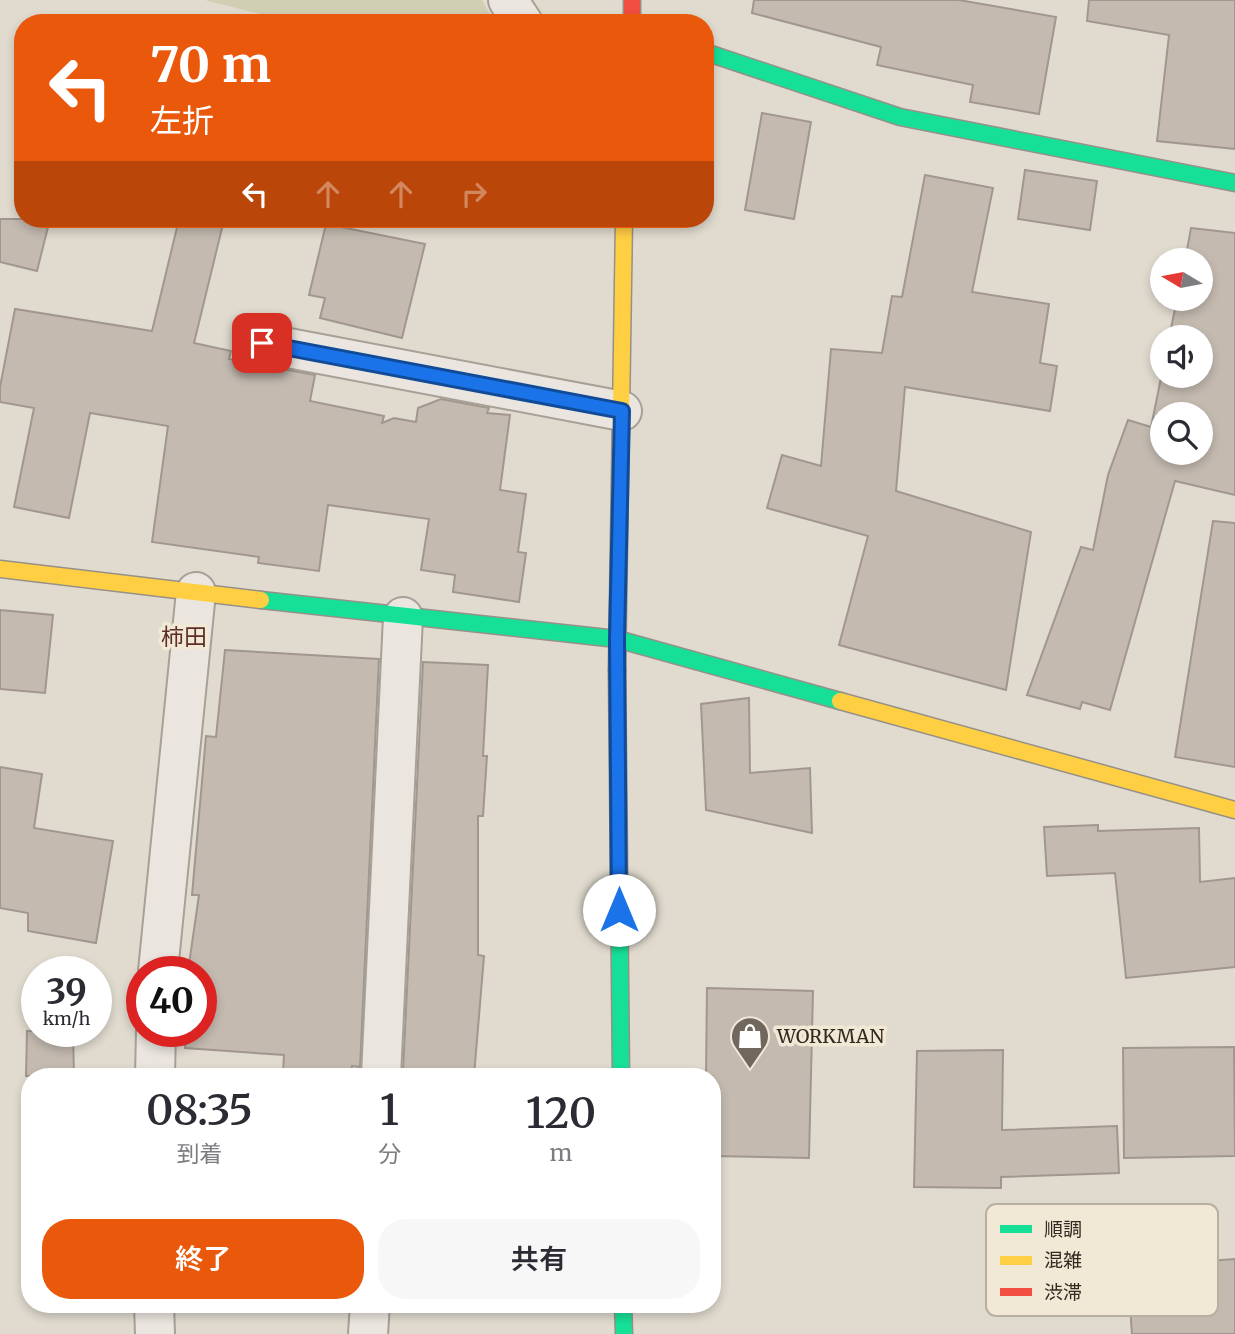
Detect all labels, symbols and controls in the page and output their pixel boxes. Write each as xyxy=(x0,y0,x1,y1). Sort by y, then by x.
text: 70 m xyxy=(150,34,271,95)
icon: left xyxy=(35,42,126,133)
text: 左折 xyxy=(150,101,214,141)
icon: left xyxy=(236,175,274,213)
icon: ahead xyxy=(309,175,347,213)
icon: ahead xyxy=(382,175,420,213)
icon: right xyxy=(455,175,493,213)
north arrow xyxy=(1150,248,1213,312)
map controls xyxy=(1150,248,1213,465)
pin xyxy=(232,313,292,373)
icon: arrive xyxy=(243,324,281,362)
button: sound xyxy=(1150,325,1213,388)
button: search xyxy=(1150,402,1213,465)
district label: 柿田 xyxy=(161,622,207,651)
position arrow xyxy=(582,873,656,947)
speed limit sign: 40 xyxy=(126,956,217,1047)
text: 39 xyxy=(46,970,87,1014)
text: km/h xyxy=(43,1007,90,1030)
shop icon: WORKMAN xyxy=(729,1015,771,1070)
place label: WORKMAN xyxy=(776,1024,884,1048)
text: 08:35 xyxy=(146,1084,253,1136)
text: 1 xyxy=(380,1084,399,1136)
text: 120 xyxy=(526,1087,596,1139)
text: m xyxy=(550,1138,572,1167)
text: 到着 xyxy=(176,1139,222,1168)
text: 分 xyxy=(378,1139,401,1168)
legend xyxy=(986,1204,1218,1316)
text: 順調 xyxy=(1044,1217,1082,1241)
button: 終了 xyxy=(42,1219,364,1299)
button: 共有 xyxy=(378,1219,700,1299)
text: 混雑 xyxy=(1044,1248,1082,1272)
text: 渋滞 xyxy=(1044,1280,1082,1304)

